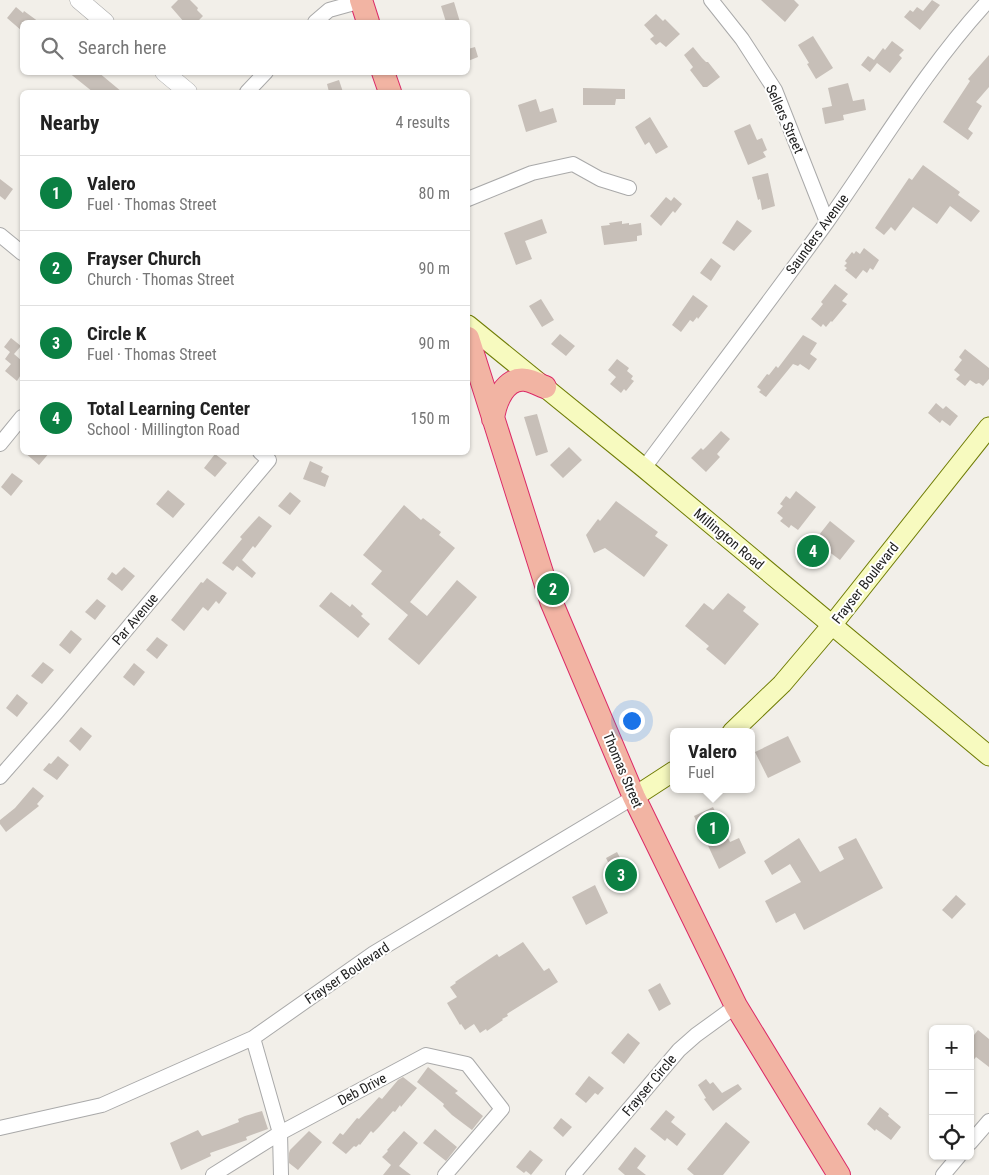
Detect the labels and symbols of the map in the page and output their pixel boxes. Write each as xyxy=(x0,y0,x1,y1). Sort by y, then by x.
street label: Sellers Street xyxy=(763,82,807,156)
street label: Saunders Avenue xyxy=(783,190,852,277)
street label: Millington Road xyxy=(691,505,767,573)
pin: 4 xyxy=(797,532,829,570)
street label: Frayser Boulevard xyxy=(828,539,902,627)
pin: 2 xyxy=(537,570,569,608)
street label: Par Avenue xyxy=(109,590,161,648)
your location xyxy=(619,708,645,734)
street label: Thomas Street xyxy=(600,730,646,810)
pin: 1 xyxy=(697,809,729,847)
pin: 3 xyxy=(605,856,637,894)
street label: Frayser Boulevard xyxy=(302,939,392,1007)
street label: Frayser Circle xyxy=(619,1051,679,1119)
street label: Deb Drive xyxy=(335,1069,389,1108)

